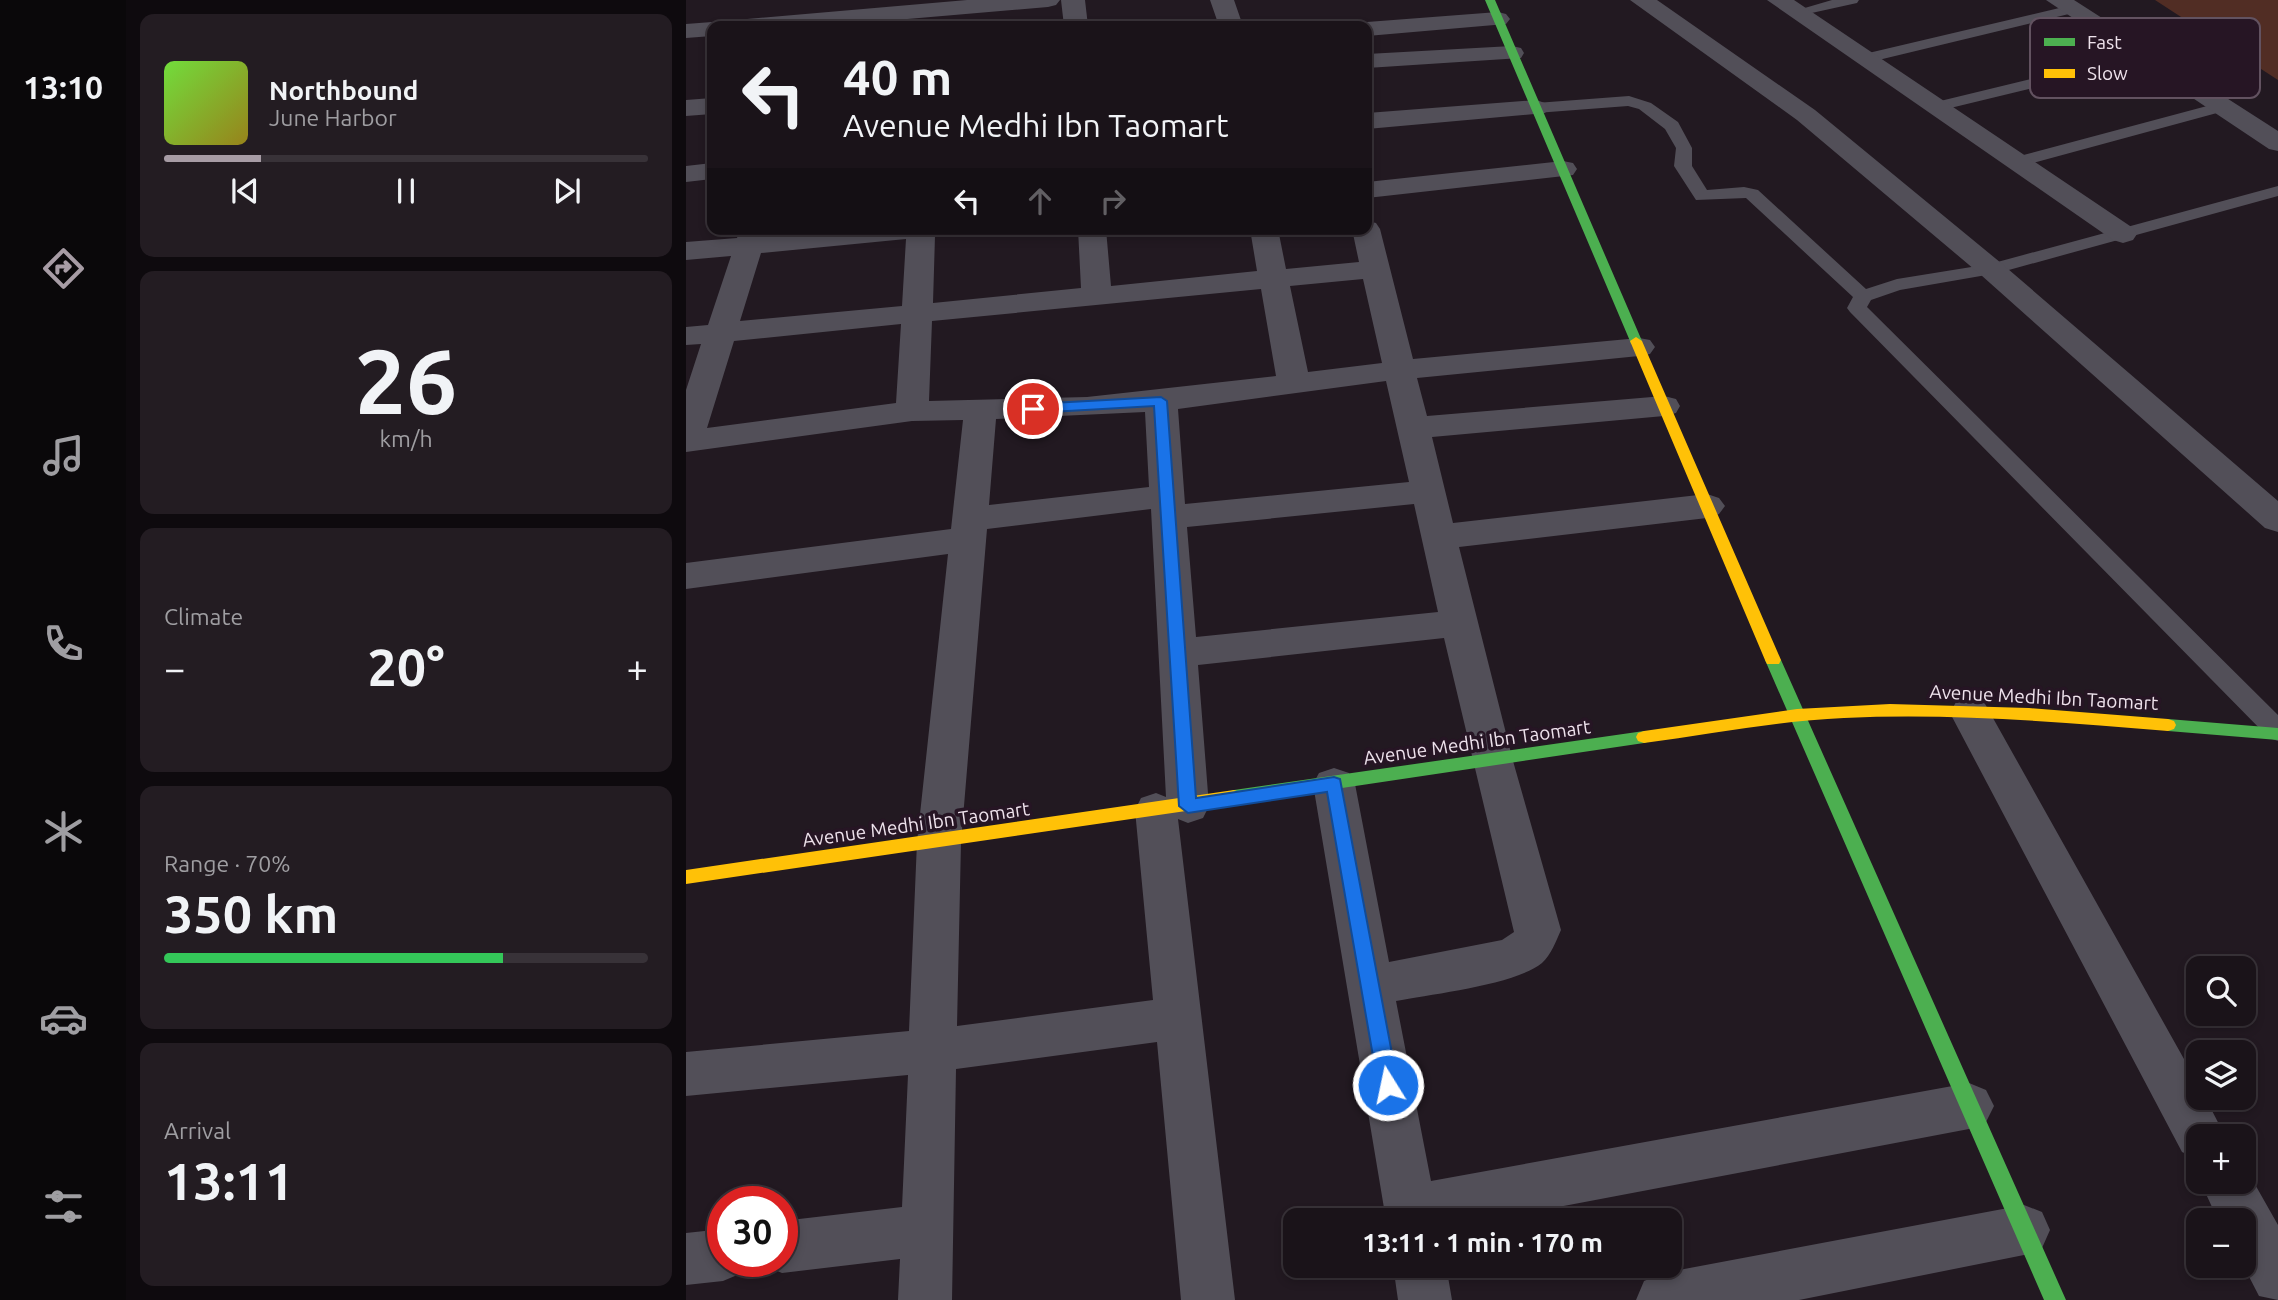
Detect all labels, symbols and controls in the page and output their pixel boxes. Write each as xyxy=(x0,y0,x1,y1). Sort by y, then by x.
legend xyxy=(2030,18,2260,98)
text: Fast xyxy=(2087,31,2122,53)
icon: left xyxy=(728,49,819,140)
text: 40 m xyxy=(843,49,952,104)
text: Slow xyxy=(2087,62,2128,84)
text: 13:10 xyxy=(23,69,103,105)
text: Northbound xyxy=(269,76,418,105)
text: June Harbor xyxy=(269,105,397,130)
text: Avenue Medhi Ibn Taomart xyxy=(843,107,1229,143)
icon: previous xyxy=(226,172,264,210)
icon: pause xyxy=(387,172,425,210)
icon: next xyxy=(548,172,586,210)
icon: left xyxy=(948,182,986,220)
icon: ahead xyxy=(1021,182,1059,220)
icon: right xyxy=(1094,182,1132,220)
icon: directions xyxy=(39,244,88,293)
text: 26 xyxy=(355,329,457,431)
pin xyxy=(1003,379,1063,439)
icon: arrive xyxy=(1014,390,1052,428)
text: km/h xyxy=(379,426,433,451)
icon: music xyxy=(39,431,88,480)
text: Climate xyxy=(164,604,243,629)
icon: phone xyxy=(39,619,88,668)
text: 20° xyxy=(367,638,445,696)
text: − xyxy=(164,647,185,689)
text: + xyxy=(627,647,648,689)
street label: Avenue Medhi Ibn Taomart xyxy=(1929,680,2159,714)
street label: Avenue Medhi Ibn Taomart xyxy=(1362,715,1592,769)
street label: Avenue Medhi Ibn Taomart xyxy=(801,797,1031,851)
icon: climate xyxy=(39,807,88,856)
text: Range · 70% xyxy=(164,851,291,876)
text: 350 km xyxy=(164,885,338,943)
map controls xyxy=(2186,956,2256,1278)
button: search xyxy=(2186,956,2256,1026)
icon: car xyxy=(39,994,88,1043)
button: layers xyxy=(2186,1040,2256,1110)
position arrow xyxy=(1351,1048,1425,1122)
text: Arrival xyxy=(164,1118,231,1143)
button: + xyxy=(2186,1124,2256,1194)
text: 13:11 xyxy=(164,1152,294,1210)
icon: filters xyxy=(39,1182,88,1231)
speed limit sign: 30 xyxy=(707,1186,798,1277)
button: − xyxy=(2186,1208,2256,1278)
text: 13:11 · 1 min · 170 m xyxy=(1362,1228,1603,1257)

